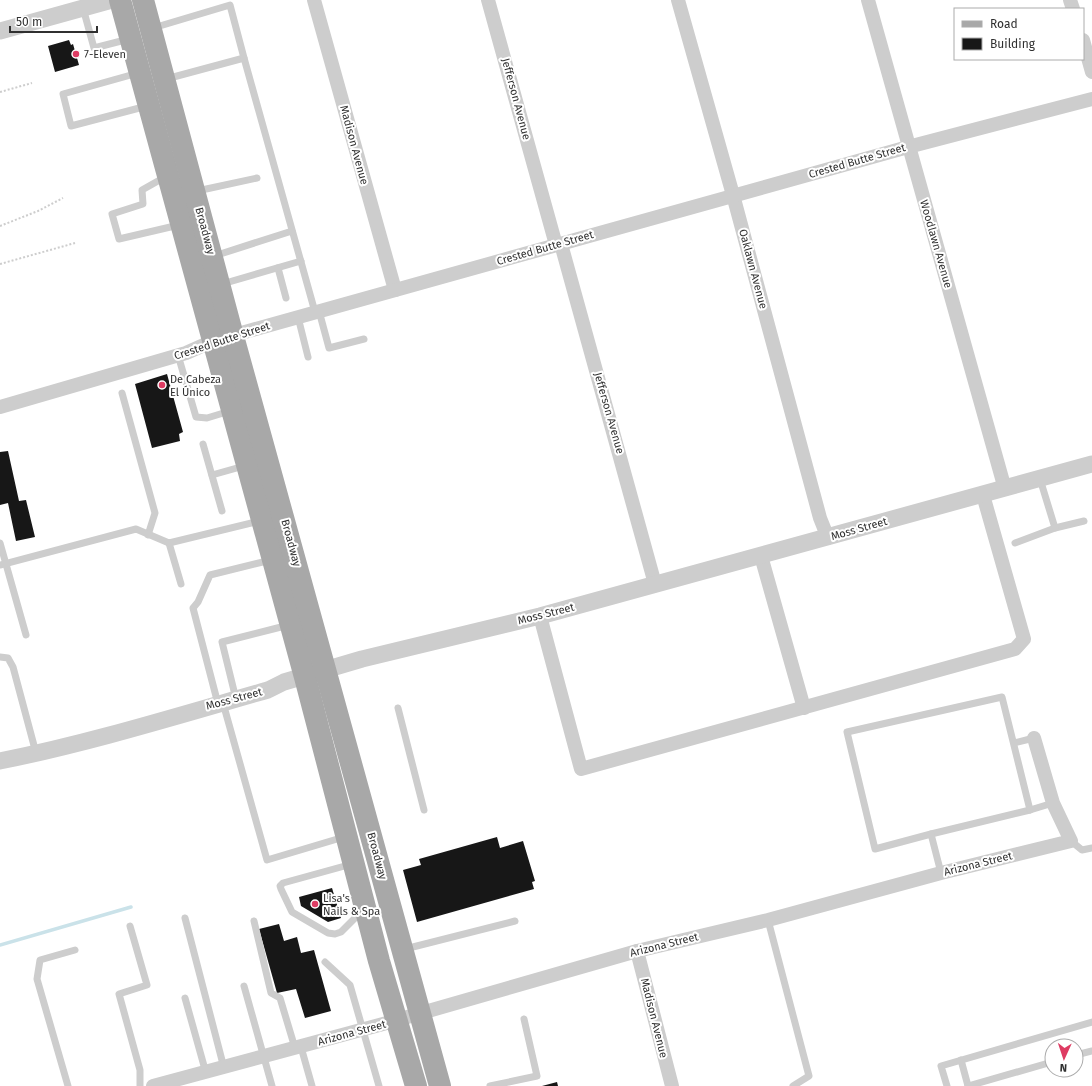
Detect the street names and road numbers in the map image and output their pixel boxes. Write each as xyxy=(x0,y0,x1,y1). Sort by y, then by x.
street label: Jefferson Avenue xyxy=(499,57,533,141)
street label: Madison Avenue xyxy=(337,104,371,186)
street label: Crested Butte Street xyxy=(807,141,907,181)
street label: Woodlawn Avenue xyxy=(917,198,955,290)
street label: Broadway xyxy=(192,206,218,257)
street label: Crested Butte Street xyxy=(495,228,595,268)
street label: Oaklawn Avenue xyxy=(736,228,770,310)
street label: Crested Butte Street xyxy=(172,319,272,363)
street label: Jefferson Avenue xyxy=(591,371,627,455)
street label: Moss Street xyxy=(829,515,889,543)
street label: Broadway xyxy=(278,518,304,569)
street label: Moss Street xyxy=(516,601,576,627)
street label: Moss Street xyxy=(204,685,264,713)
street label: Broadway xyxy=(364,831,390,882)
street label: Arizona Street xyxy=(942,849,1014,879)
street label: Arizona Street xyxy=(628,930,700,960)
street label: Madison Avenue xyxy=(638,977,670,1059)
street label: Arizona Street xyxy=(317,1018,388,1048)

